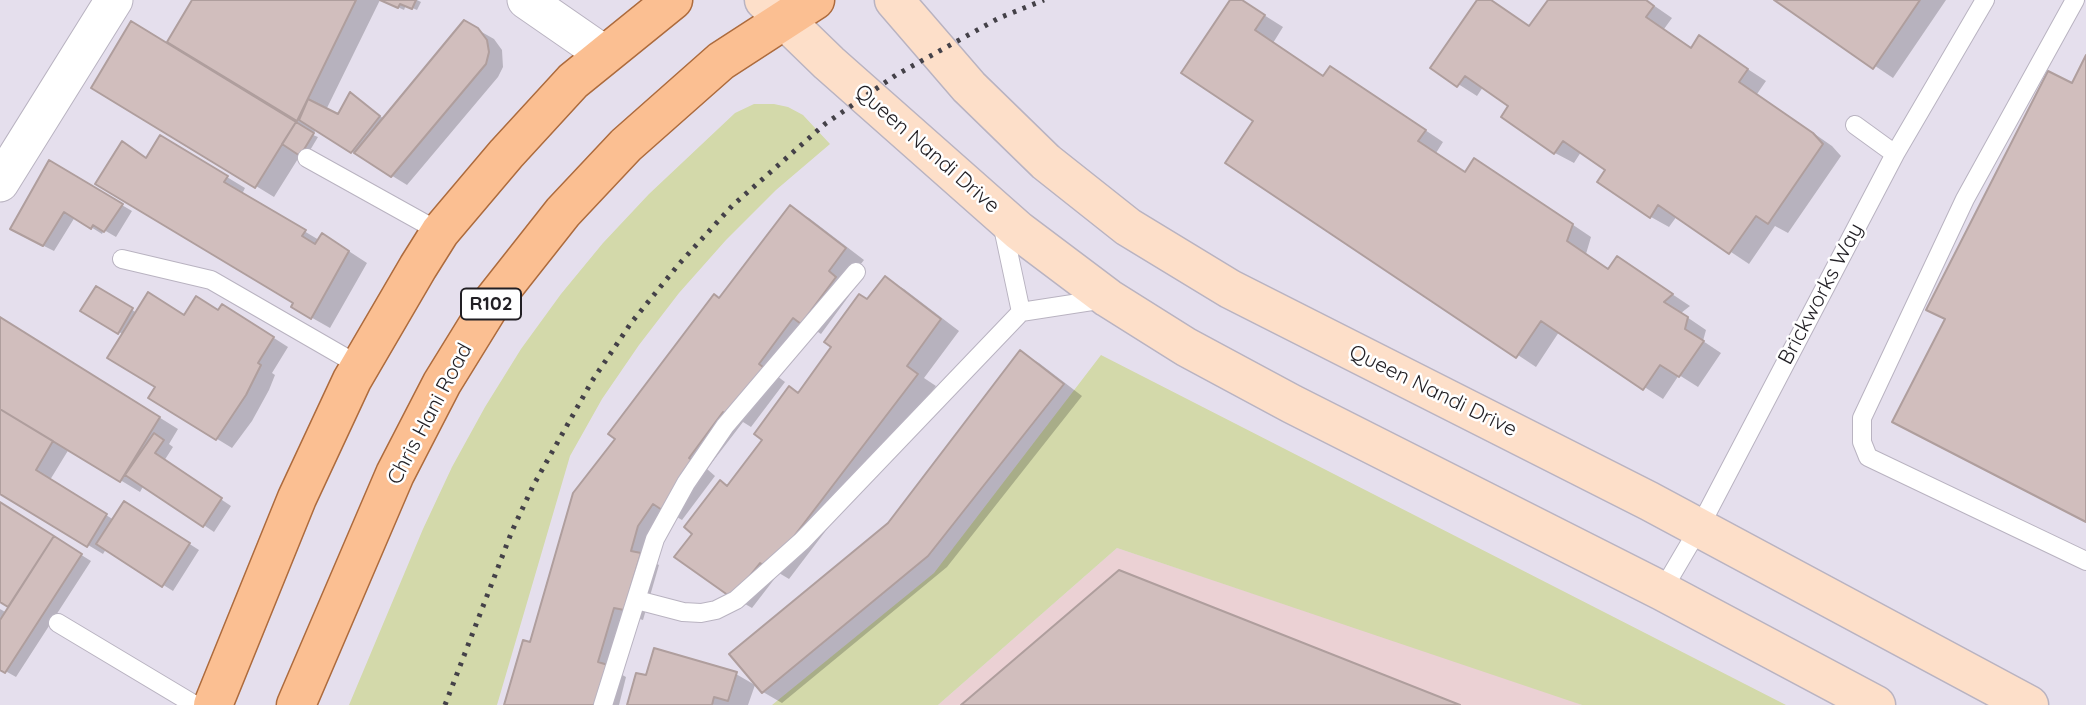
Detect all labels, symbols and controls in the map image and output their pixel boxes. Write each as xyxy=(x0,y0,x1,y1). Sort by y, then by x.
street label: Queen Nandi Drive xyxy=(849,79,1005,219)
street label: Brickworks Way xyxy=(1773,219,1869,369)
road number: R102 xyxy=(461,288,521,320)
street label: Chris Hani Road xyxy=(382,339,478,489)
street label: Queen Nandi Drive xyxy=(1345,339,1521,443)

